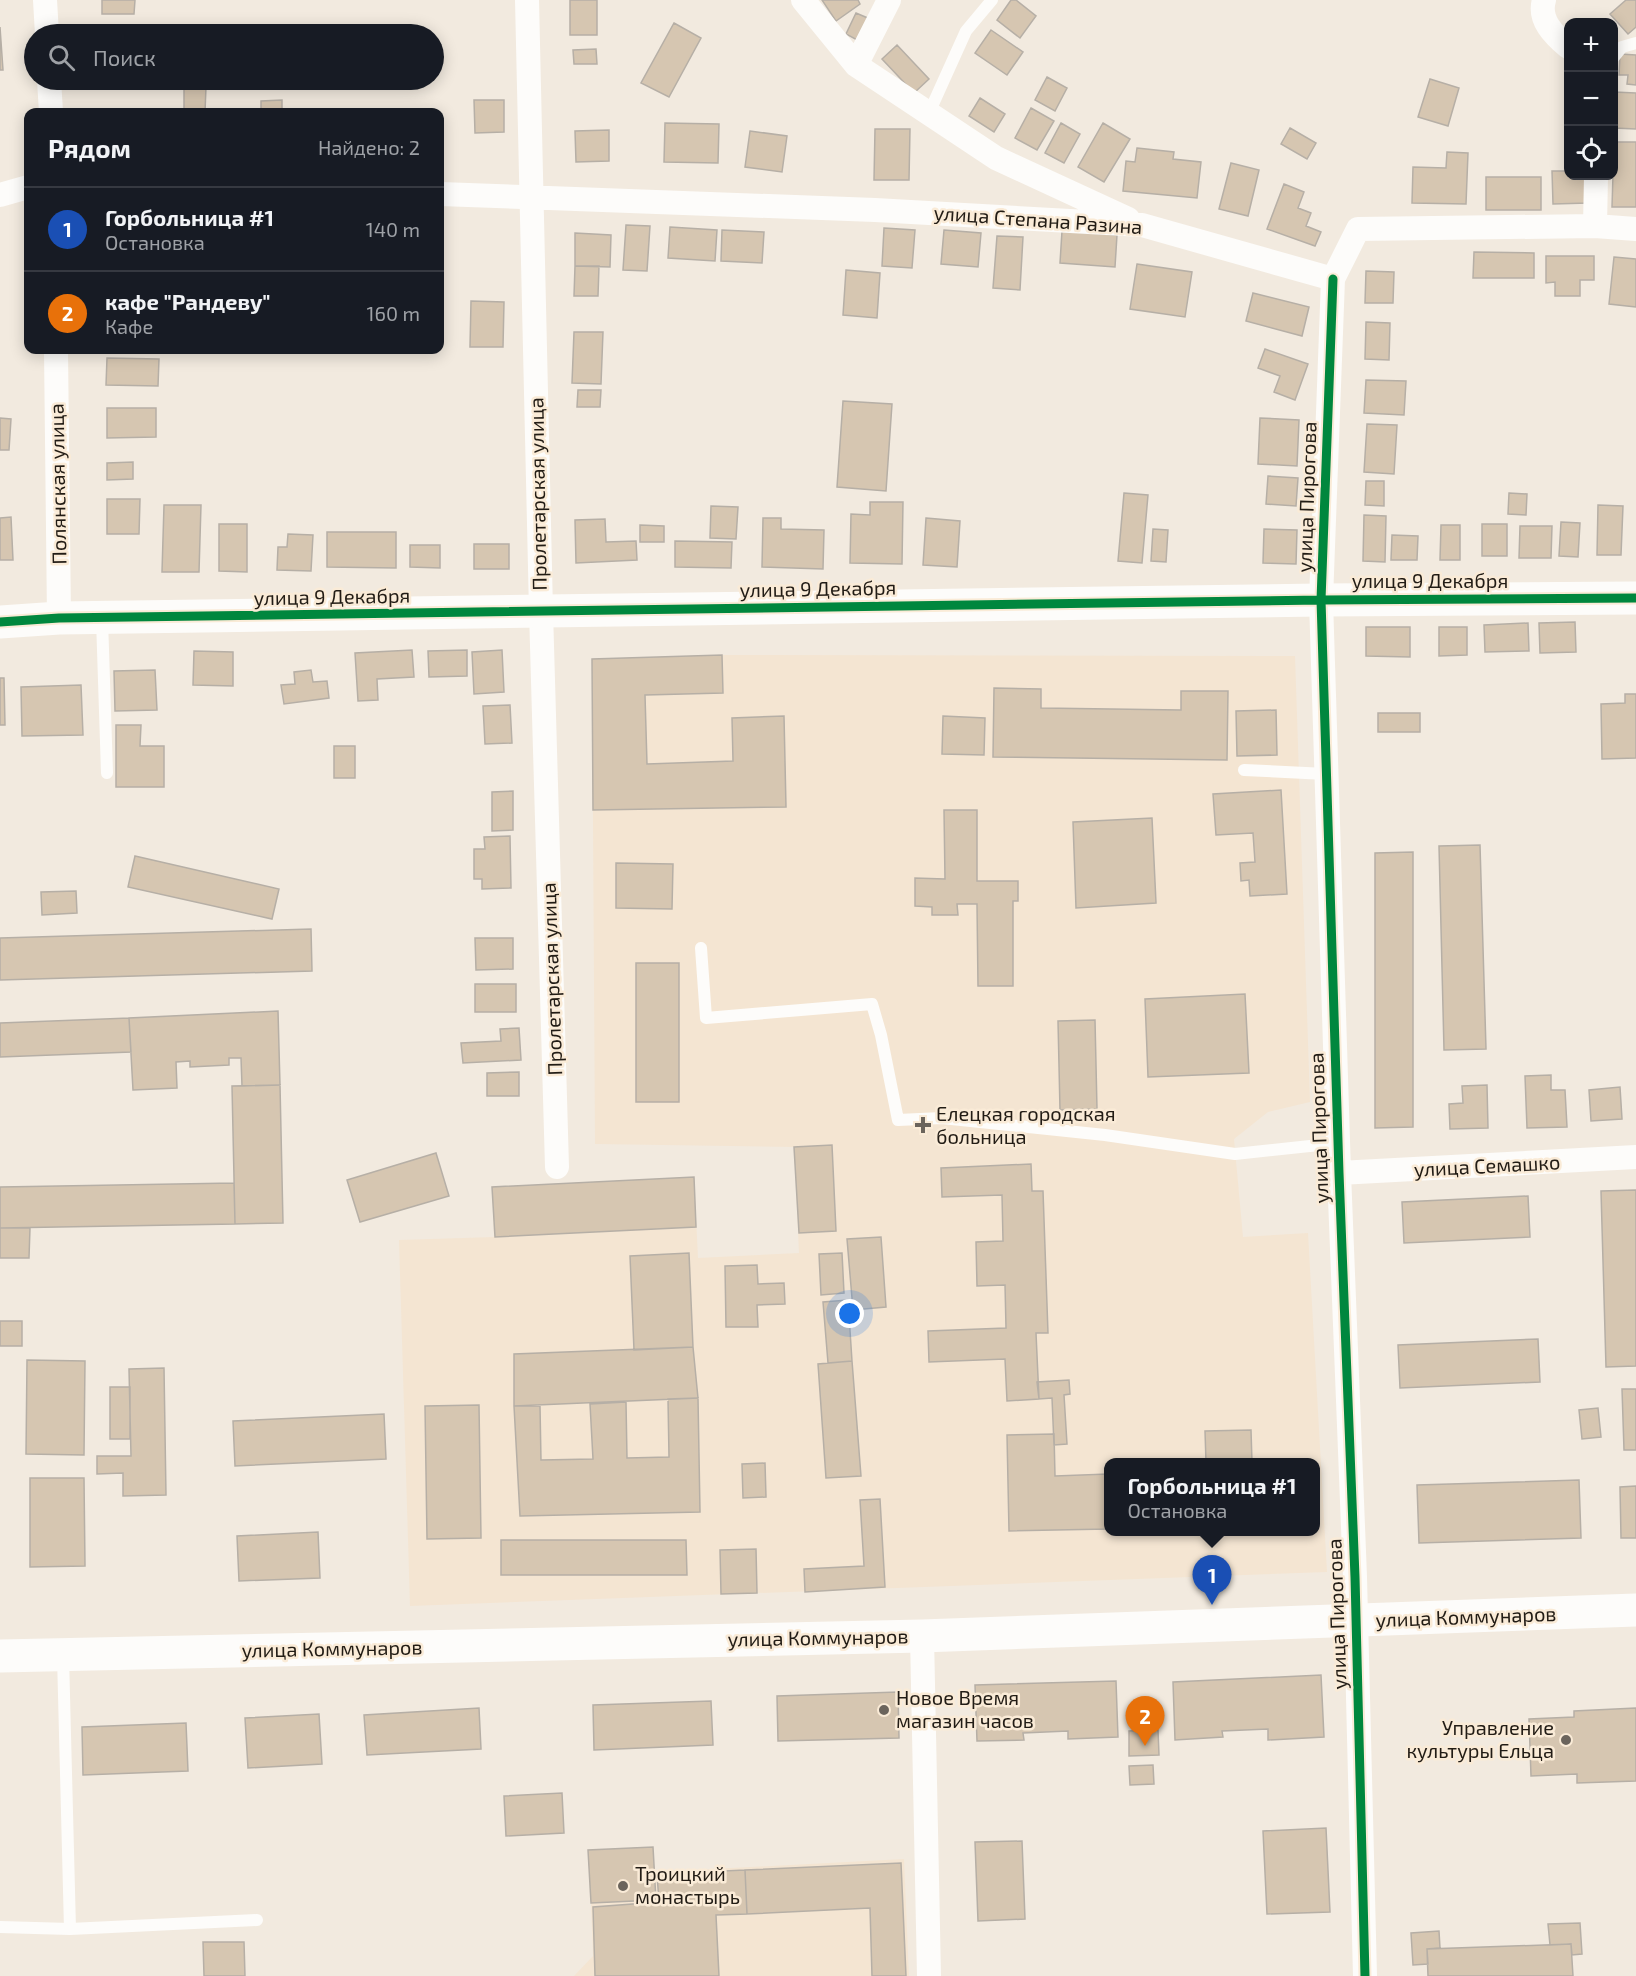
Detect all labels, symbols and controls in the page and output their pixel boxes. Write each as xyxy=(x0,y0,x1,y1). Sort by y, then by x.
map controls xyxy=(1564,18,1618,180)
button: + xyxy=(1564,18,1618,72)
search box xyxy=(24,24,444,90)
icon: search xyxy=(45,41,78,74)
text: Поиск xyxy=(93,44,156,70)
button: − xyxy=(1564,72,1618,126)
button: locate xyxy=(1564,126,1618,180)
text: Рядом xyxy=(48,132,131,163)
text: Найдено: 2 xyxy=(318,135,420,159)
street label: улица Степана Разина xyxy=(933,200,1143,239)
text: Горбольница #1 xyxy=(105,204,274,230)
text: 1 xyxy=(63,217,72,241)
text: 140 m xyxy=(366,217,420,241)
text: Остановка xyxy=(105,230,205,254)
text: кафе "Рандеву" xyxy=(105,288,271,314)
text: 2 xyxy=(62,301,73,325)
text: 160 m xyxy=(367,301,420,325)
text: Кафе xyxy=(105,314,153,338)
street label: Пролетарская улица xyxy=(523,397,552,591)
street label: Полянская улица xyxy=(44,403,71,565)
street label: улица Пирогова xyxy=(1291,421,1322,573)
street label: улица 9 Декабря xyxy=(1352,568,1508,593)
street label: улица 9 Декабря xyxy=(739,575,897,602)
street label: улица 9 Декабря xyxy=(253,583,411,610)
street label: Пролетарская улица xyxy=(536,882,567,1076)
street label: улица Пирогова xyxy=(1303,1052,1334,1204)
place label: Елецкая городская больница xyxy=(936,1101,1116,1148)
marker: Елецкая городская больница xyxy=(914,1116,932,1134)
street label: улица Семашко xyxy=(1413,1149,1561,1182)
your location xyxy=(835,1299,864,1328)
popup xyxy=(1104,1458,1320,1536)
text: Горбольница #1 xyxy=(1128,1472,1296,1498)
text: Остановка xyxy=(1128,1498,1227,1522)
street label: улица Пирогова xyxy=(1321,1538,1352,1690)
pin: 1 xyxy=(1192,1556,1232,1605)
street label: улица Коммунаров xyxy=(1375,1601,1557,1632)
street label: улица Коммунаров xyxy=(727,1623,909,1652)
street label: улица Коммунаров xyxy=(241,1634,423,1663)
place label: Новое Время магазин часов xyxy=(896,1685,1034,1732)
pin: 2 xyxy=(1126,1696,1164,1746)
marker: Новое Время магазин часов xyxy=(877,1703,891,1717)
place label: Управление культуры Ельца xyxy=(1406,1715,1554,1763)
marker: Управление культуры Ельца xyxy=(1559,1733,1573,1747)
place label: Троицкий монастырь xyxy=(635,1861,740,1908)
marker: Троицкий монастырь xyxy=(616,1879,630,1893)

